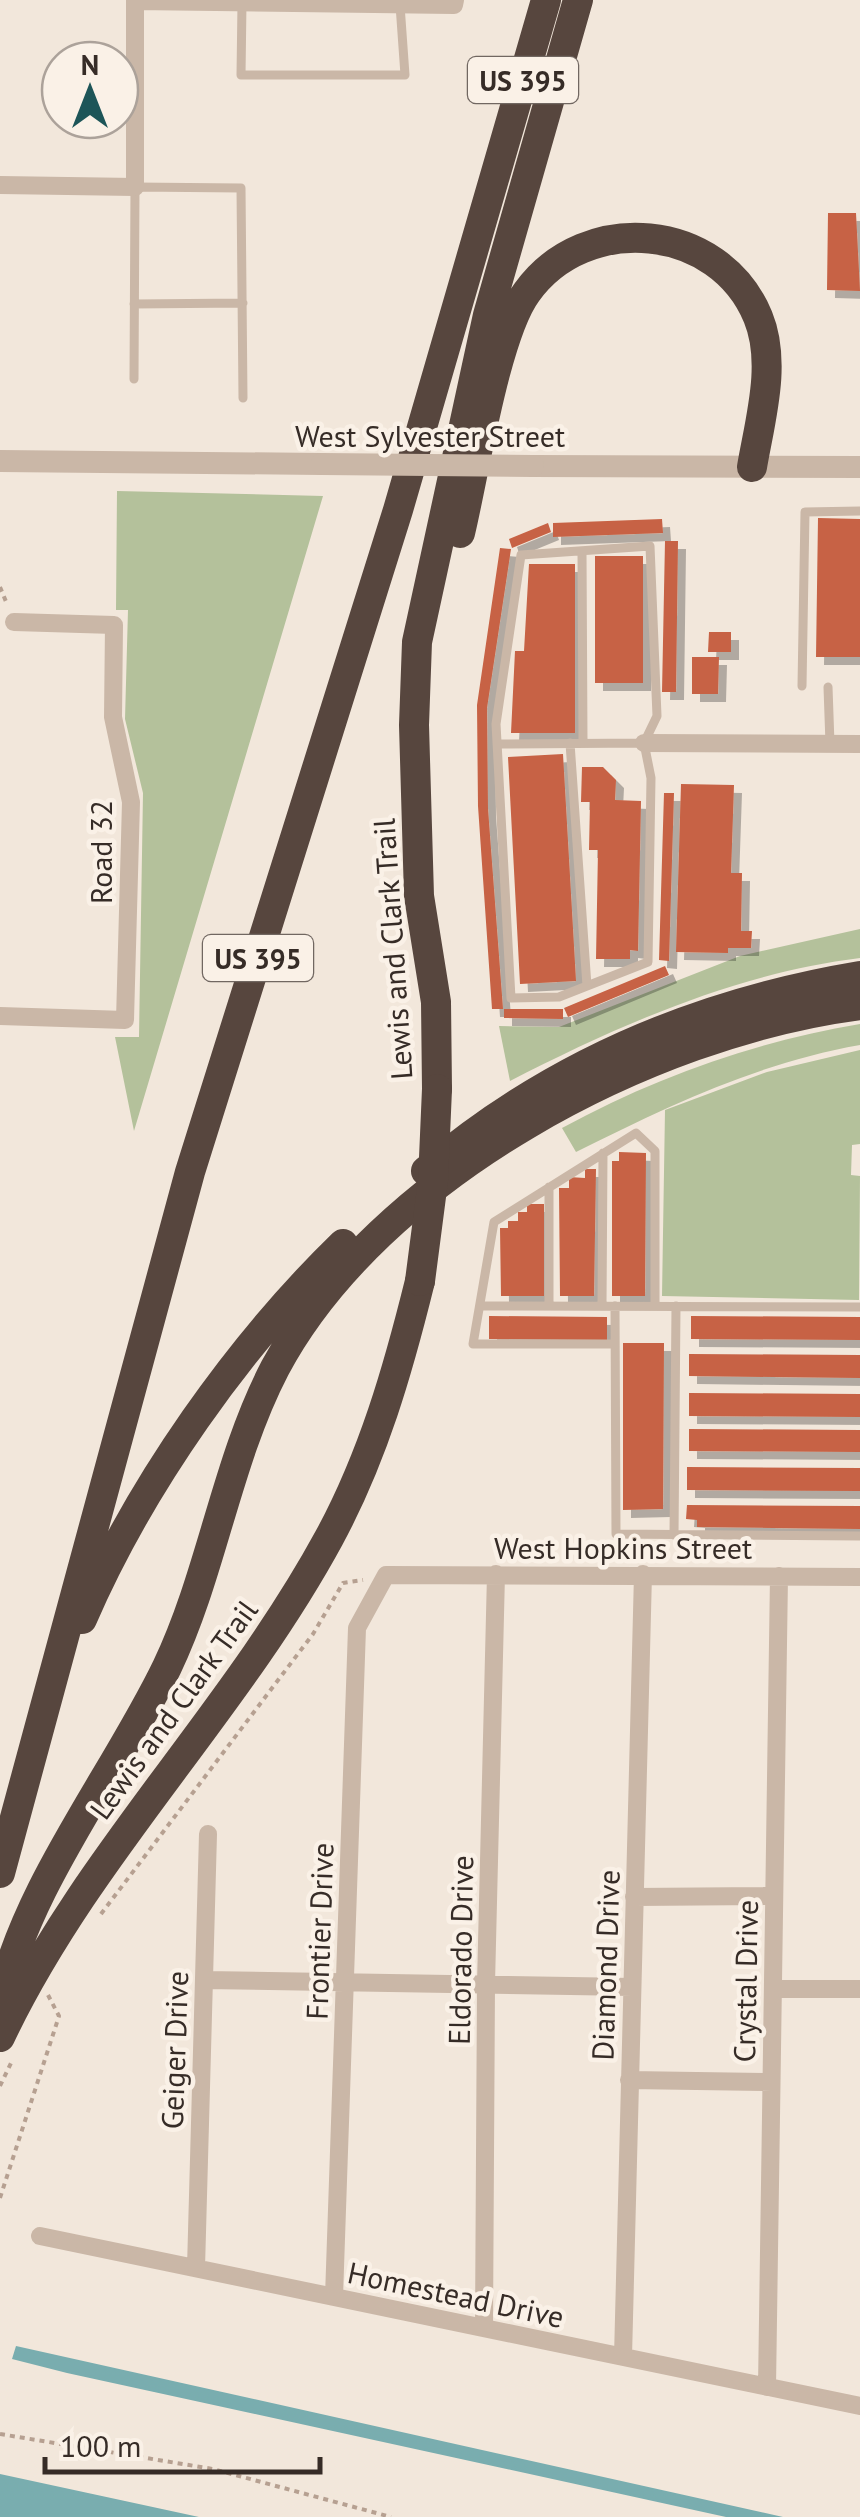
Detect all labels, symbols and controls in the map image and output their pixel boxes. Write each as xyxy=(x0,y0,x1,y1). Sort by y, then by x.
north arrow xyxy=(40,40,140,140)
text: N xyxy=(81,46,99,83)
road number: US 395 xyxy=(468,57,578,103)
street label: West Sylvester Street xyxy=(295,416,565,455)
street label: Road 32 xyxy=(81,800,120,904)
street label: Lewis and Clark Trail xyxy=(363,817,421,1081)
road number: US 395 xyxy=(203,935,313,981)
street label: West Hopkins Street xyxy=(494,1528,752,1567)
street label: Lewis and Clark Trail xyxy=(80,1591,266,1826)
street label: Frontier Drive xyxy=(296,1842,342,2020)
street label: Eldorado Drive xyxy=(439,1855,481,2045)
street label: Diamond Drive xyxy=(582,1869,628,2061)
street label: Crystal Drive xyxy=(724,1899,766,2063)
street label: Geiger Drive xyxy=(152,1970,196,2130)
street label: Homestead Drive xyxy=(344,2252,568,2336)
scale bar xyxy=(45,2412,320,2474)
text: 100 m xyxy=(60,2426,141,2465)

